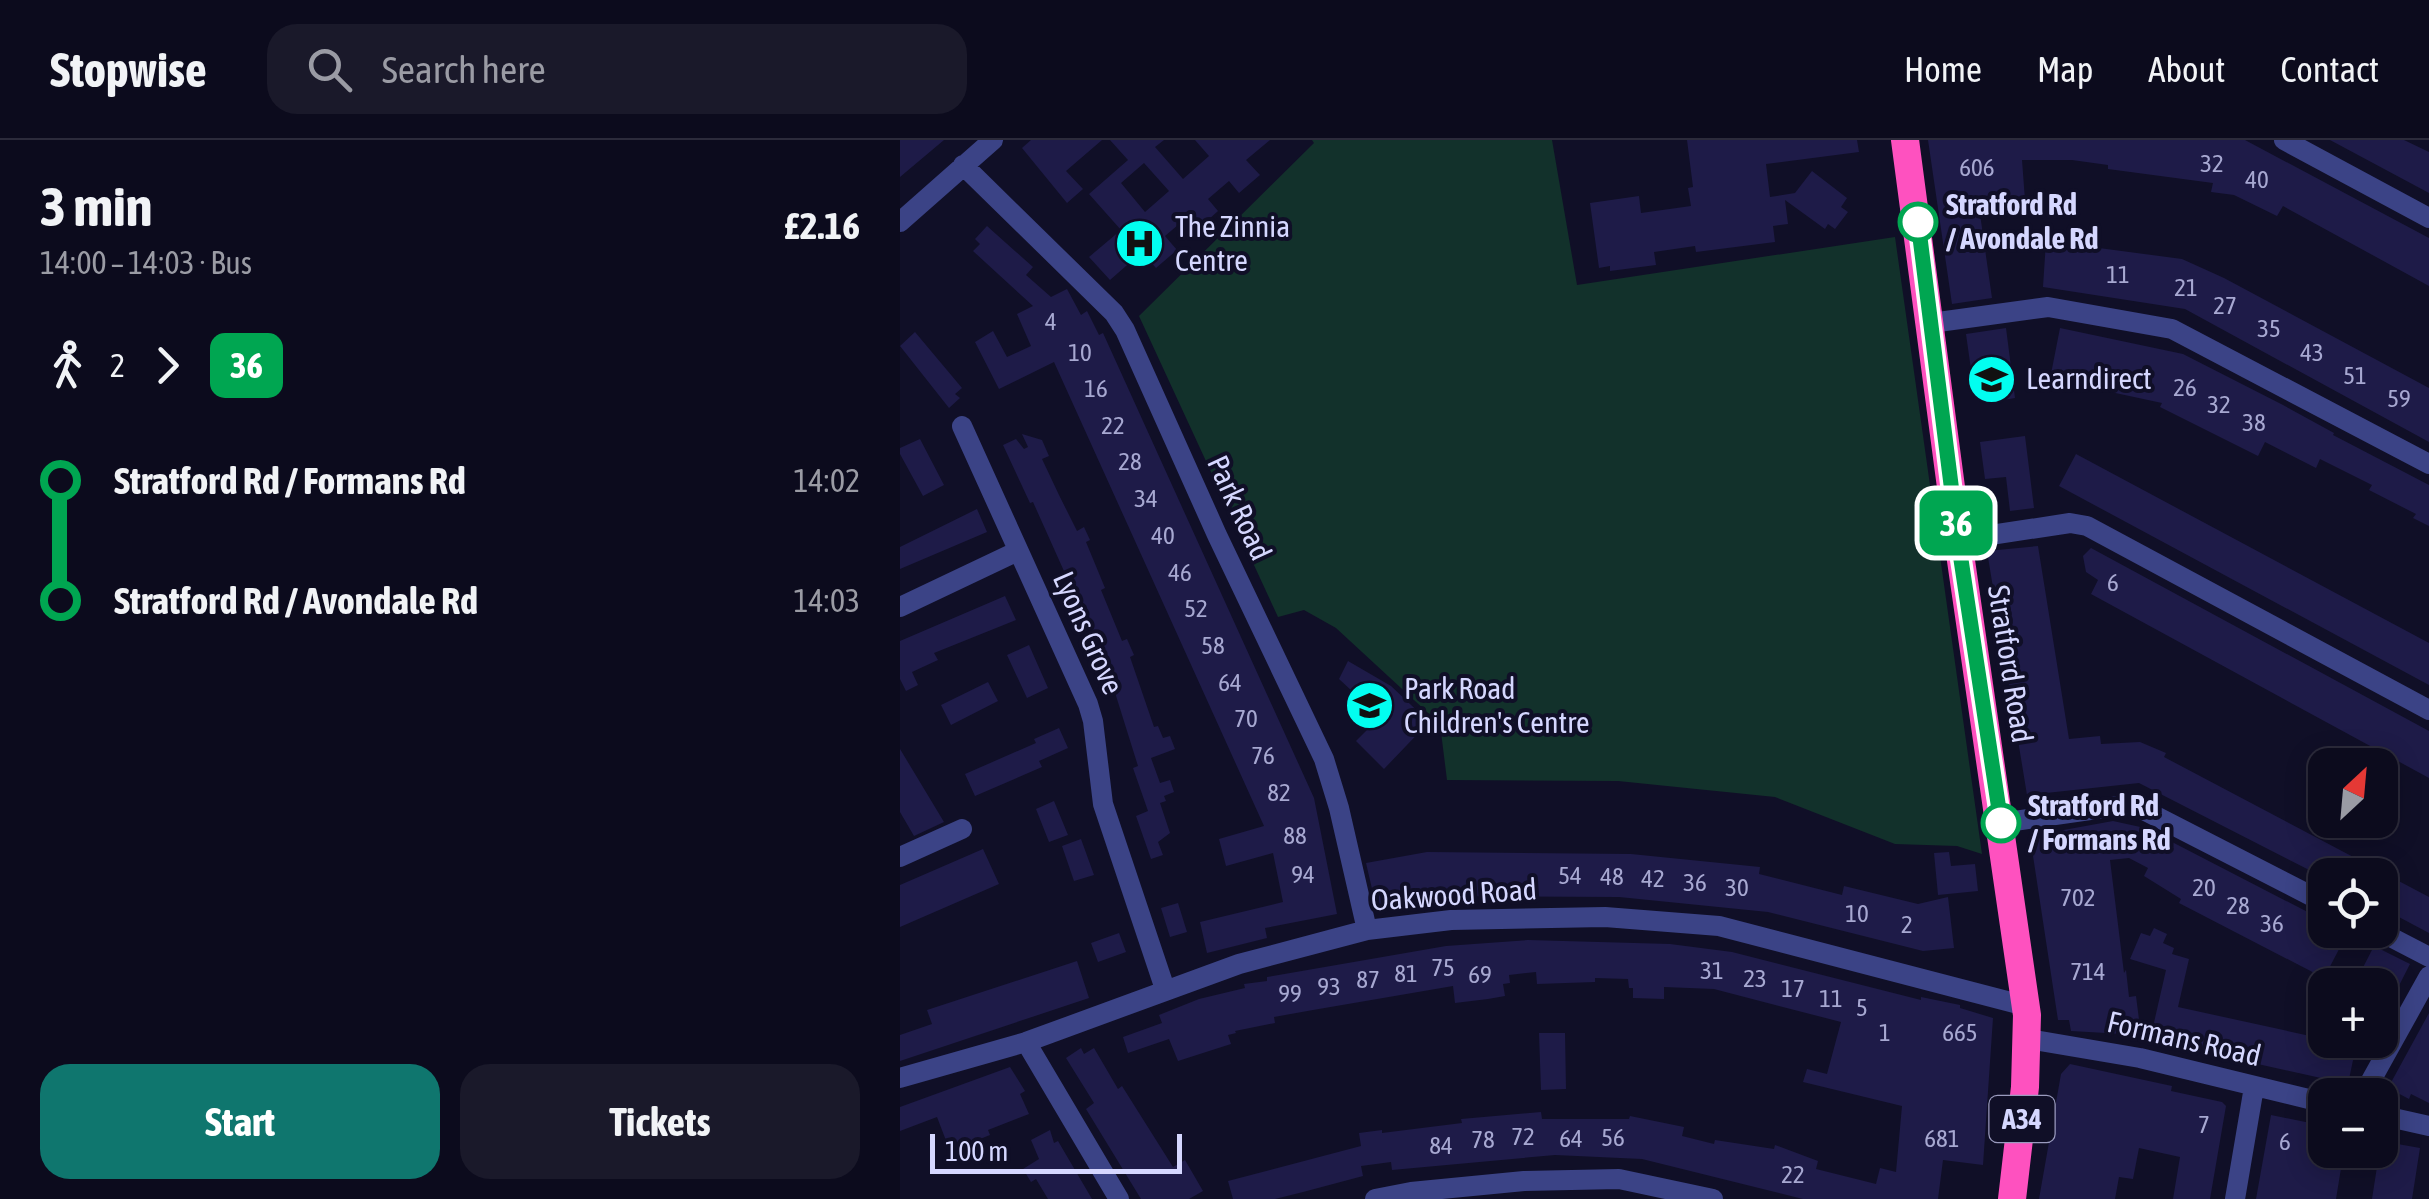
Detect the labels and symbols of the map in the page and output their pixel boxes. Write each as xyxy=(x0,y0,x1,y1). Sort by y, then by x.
house number: 32 xyxy=(2200,149,2224,177)
house number: 606 xyxy=(1959,153,1995,181)
house number: 40 xyxy=(2245,165,2269,193)
place label: Stratford Rd / Avondale Rd xyxy=(1946,187,2098,255)
marker: Stratford Rd / Avondale Rd xyxy=(1899,203,1937,241)
place label: The Zinnia Centre xyxy=(1175,209,1290,277)
hospital icon: The Zinnia Centre xyxy=(1114,218,1166,270)
house number: 11 xyxy=(2106,260,2130,288)
house number: 21 xyxy=(2174,273,2198,301)
house number: 27 xyxy=(2213,291,2237,319)
house number: 4 xyxy=(1045,307,1057,335)
house number: 35 xyxy=(2257,314,2281,342)
house number: 10 xyxy=(1068,338,1092,366)
house number: 43 xyxy=(2300,338,2324,366)
school or university icon: Learndirect xyxy=(1965,353,2017,405)
place label: Learndirect xyxy=(2026,361,2152,395)
house number: 51 xyxy=(2343,361,2367,389)
house number: 26 xyxy=(2173,373,2197,401)
house number: 16 xyxy=(1084,374,1108,402)
house number: 59 xyxy=(2387,384,2411,412)
house number: 32 xyxy=(2207,390,2231,418)
house number: 38 xyxy=(2242,408,2266,436)
house number: 22 xyxy=(1101,411,1125,439)
house number: 28 xyxy=(1118,447,1142,475)
street label: Park Road xyxy=(1201,450,1279,565)
house number: 34 xyxy=(1134,484,1158,512)
line badge: 36 xyxy=(1911,490,2001,556)
house number: 40 xyxy=(1151,521,1175,549)
house number: 46 xyxy=(1168,558,1192,586)
street label: Lyons Grove xyxy=(1047,566,1131,699)
house number: 6 xyxy=(2107,568,2119,596)
street label: Stratford Road xyxy=(1982,583,2040,745)
house number: 52 xyxy=(1184,594,1208,622)
house number: 58 xyxy=(1201,631,1225,659)
house number: 64 xyxy=(1218,668,1242,696)
place label: Park Road Children's Centre xyxy=(1404,671,1590,739)
school or university icon: Park Road Children's Centre xyxy=(1343,680,1395,732)
house number: 70 xyxy=(1234,704,1258,732)
house number: 76 xyxy=(1251,741,1275,769)
north arrow xyxy=(2308,748,2398,838)
house number: 82 xyxy=(1267,778,1291,806)
place label: Stratford Rd / Formans Rd xyxy=(2028,788,2171,856)
marker: Stratford Rd / Formans Rd xyxy=(1982,804,2020,842)
house number: 88 xyxy=(1283,821,1307,849)
house number: 94 xyxy=(1291,860,1315,888)
house number: 54 xyxy=(1558,861,1582,889)
house number: 48 xyxy=(1600,862,1624,890)
house number: 42 xyxy=(1641,864,1665,892)
house number: 36 xyxy=(1683,868,1707,896)
street label: Oakwood Road xyxy=(1370,871,1538,917)
house number: 30 xyxy=(1725,873,1749,901)
house number: 20 xyxy=(2192,873,2216,901)
house number: 702 xyxy=(2060,883,2096,911)
house number: 28 xyxy=(2226,891,2250,919)
house number: 10 xyxy=(1845,899,1869,927)
house number: 36 xyxy=(2260,909,2284,937)
house number: 2 xyxy=(1901,910,1913,938)
house number: 75 xyxy=(1431,953,1455,981)
house number: 31 xyxy=(1700,956,1724,984)
house number: 714 xyxy=(2070,957,2106,985)
house number: 81 xyxy=(1394,959,1418,987)
house number: 69 xyxy=(1468,960,1492,988)
house number: 23 xyxy=(1743,964,1767,992)
house number: 87 xyxy=(1356,965,1380,993)
house number: 93 xyxy=(1317,972,1341,1000)
house number: 17 xyxy=(1781,974,1805,1002)
house number: 99 xyxy=(1278,979,1302,1007)
house number: 11 xyxy=(1819,984,1843,1012)
house number: 5 xyxy=(1856,993,1868,1021)
street label: Formans Road xyxy=(2104,1004,2264,1072)
house number: 1 xyxy=(1879,1018,1891,1046)
house number: 665 xyxy=(1942,1018,1978,1046)
road number: A34 xyxy=(1990,1096,2054,1142)
house number: 7 xyxy=(2198,1110,2210,1138)
house number: 72 xyxy=(1511,1122,1535,1150)
house number: 56 xyxy=(1601,1123,1625,1151)
house number: 64 xyxy=(1559,1124,1583,1152)
house number: 681 xyxy=(1924,1124,1960,1152)
house number: 78 xyxy=(1471,1125,1495,1153)
house number: 6 xyxy=(2279,1127,2291,1155)
scale bar xyxy=(930,1129,1182,1174)
house number: 84 xyxy=(1429,1131,1453,1159)
house number: 22 xyxy=(1781,1160,1805,1188)

